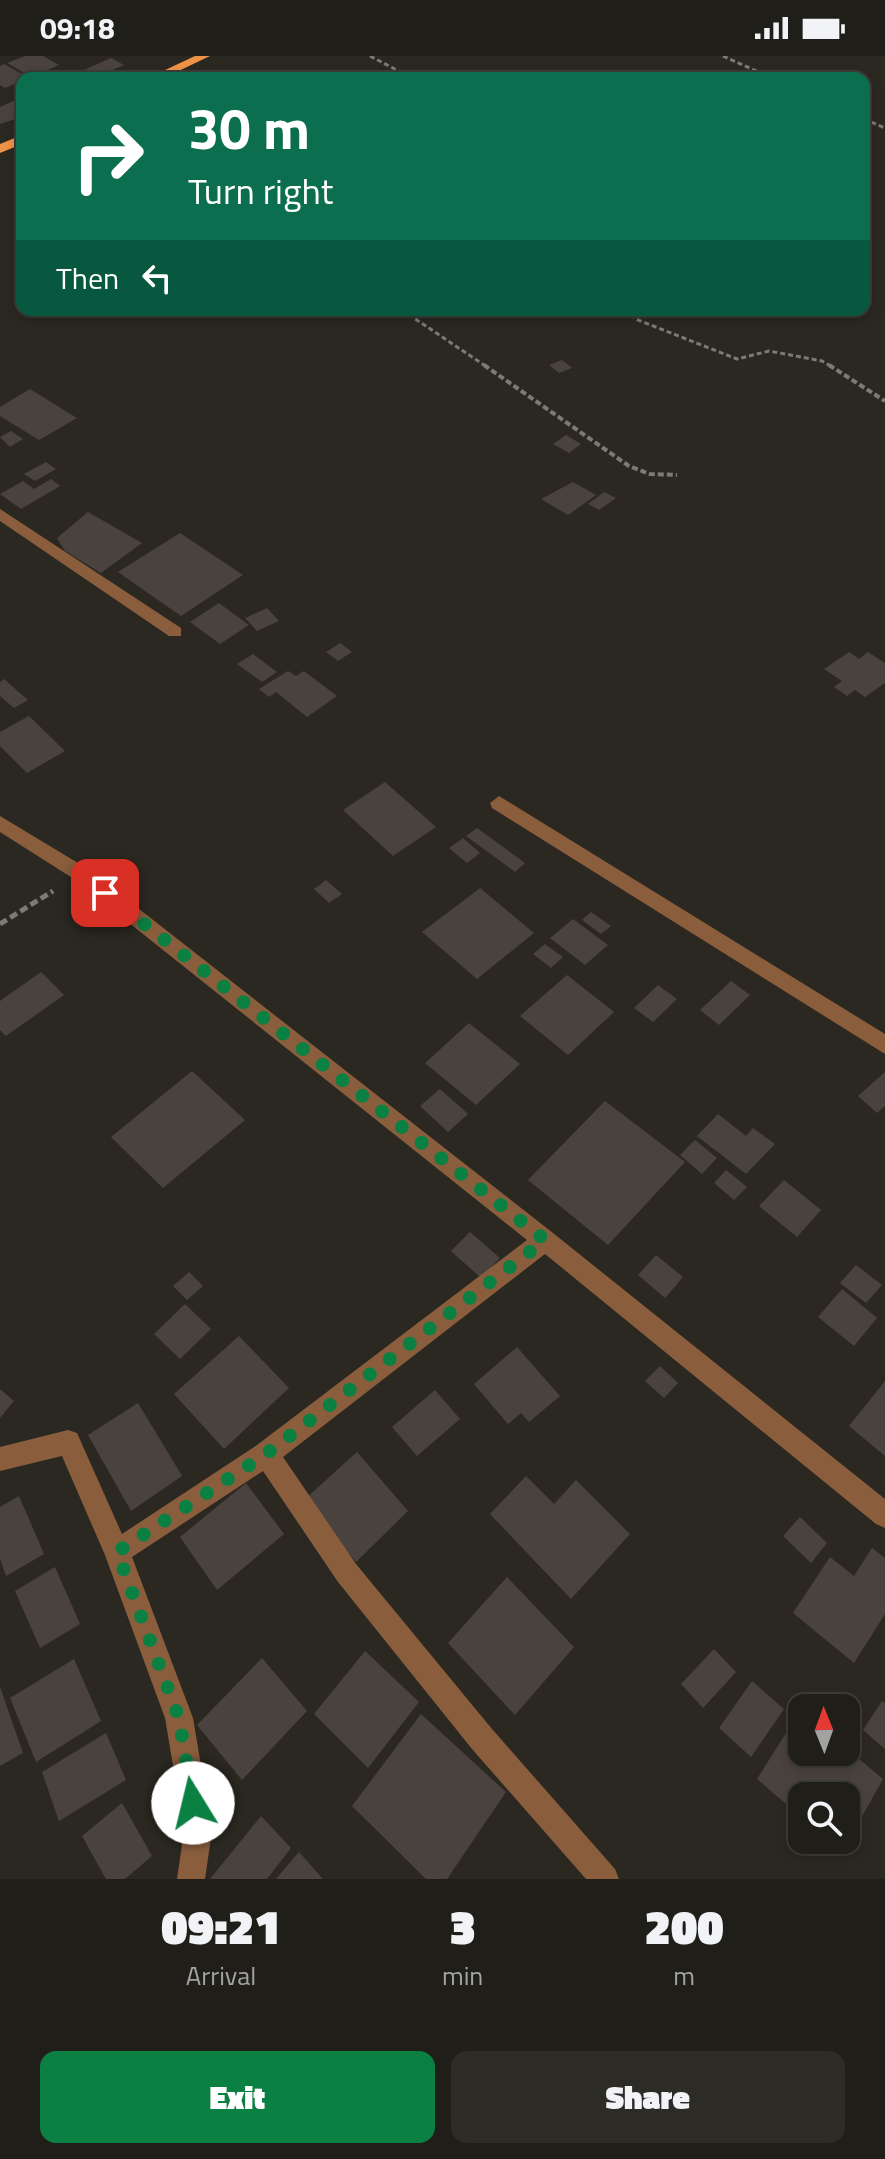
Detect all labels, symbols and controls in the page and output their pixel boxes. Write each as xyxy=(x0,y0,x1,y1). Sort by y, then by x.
text: 09:18 xyxy=(40,5,115,51)
text: 30 m xyxy=(188,86,310,171)
icon: right xyxy=(56,104,160,208)
text: Turn right xyxy=(188,163,333,218)
text: Then xyxy=(56,255,119,301)
icon: left xyxy=(135,256,179,300)
pin xyxy=(71,859,139,927)
icon: arrive xyxy=(83,871,127,915)
north arrow xyxy=(788,1694,860,1766)
map controls xyxy=(788,1694,860,1854)
position arrow xyxy=(151,1761,235,1845)
button: search xyxy=(788,1782,860,1854)
text: 09:21 xyxy=(161,1890,281,1963)
text: 3 xyxy=(449,1890,476,1963)
text: 200 xyxy=(645,1890,724,1963)
text: Arrival xyxy=(186,1956,256,1995)
text: min xyxy=(442,1956,483,1995)
text: m xyxy=(673,1956,695,1995)
button: Exit xyxy=(40,2051,435,2143)
button: Share xyxy=(451,2051,845,2143)

